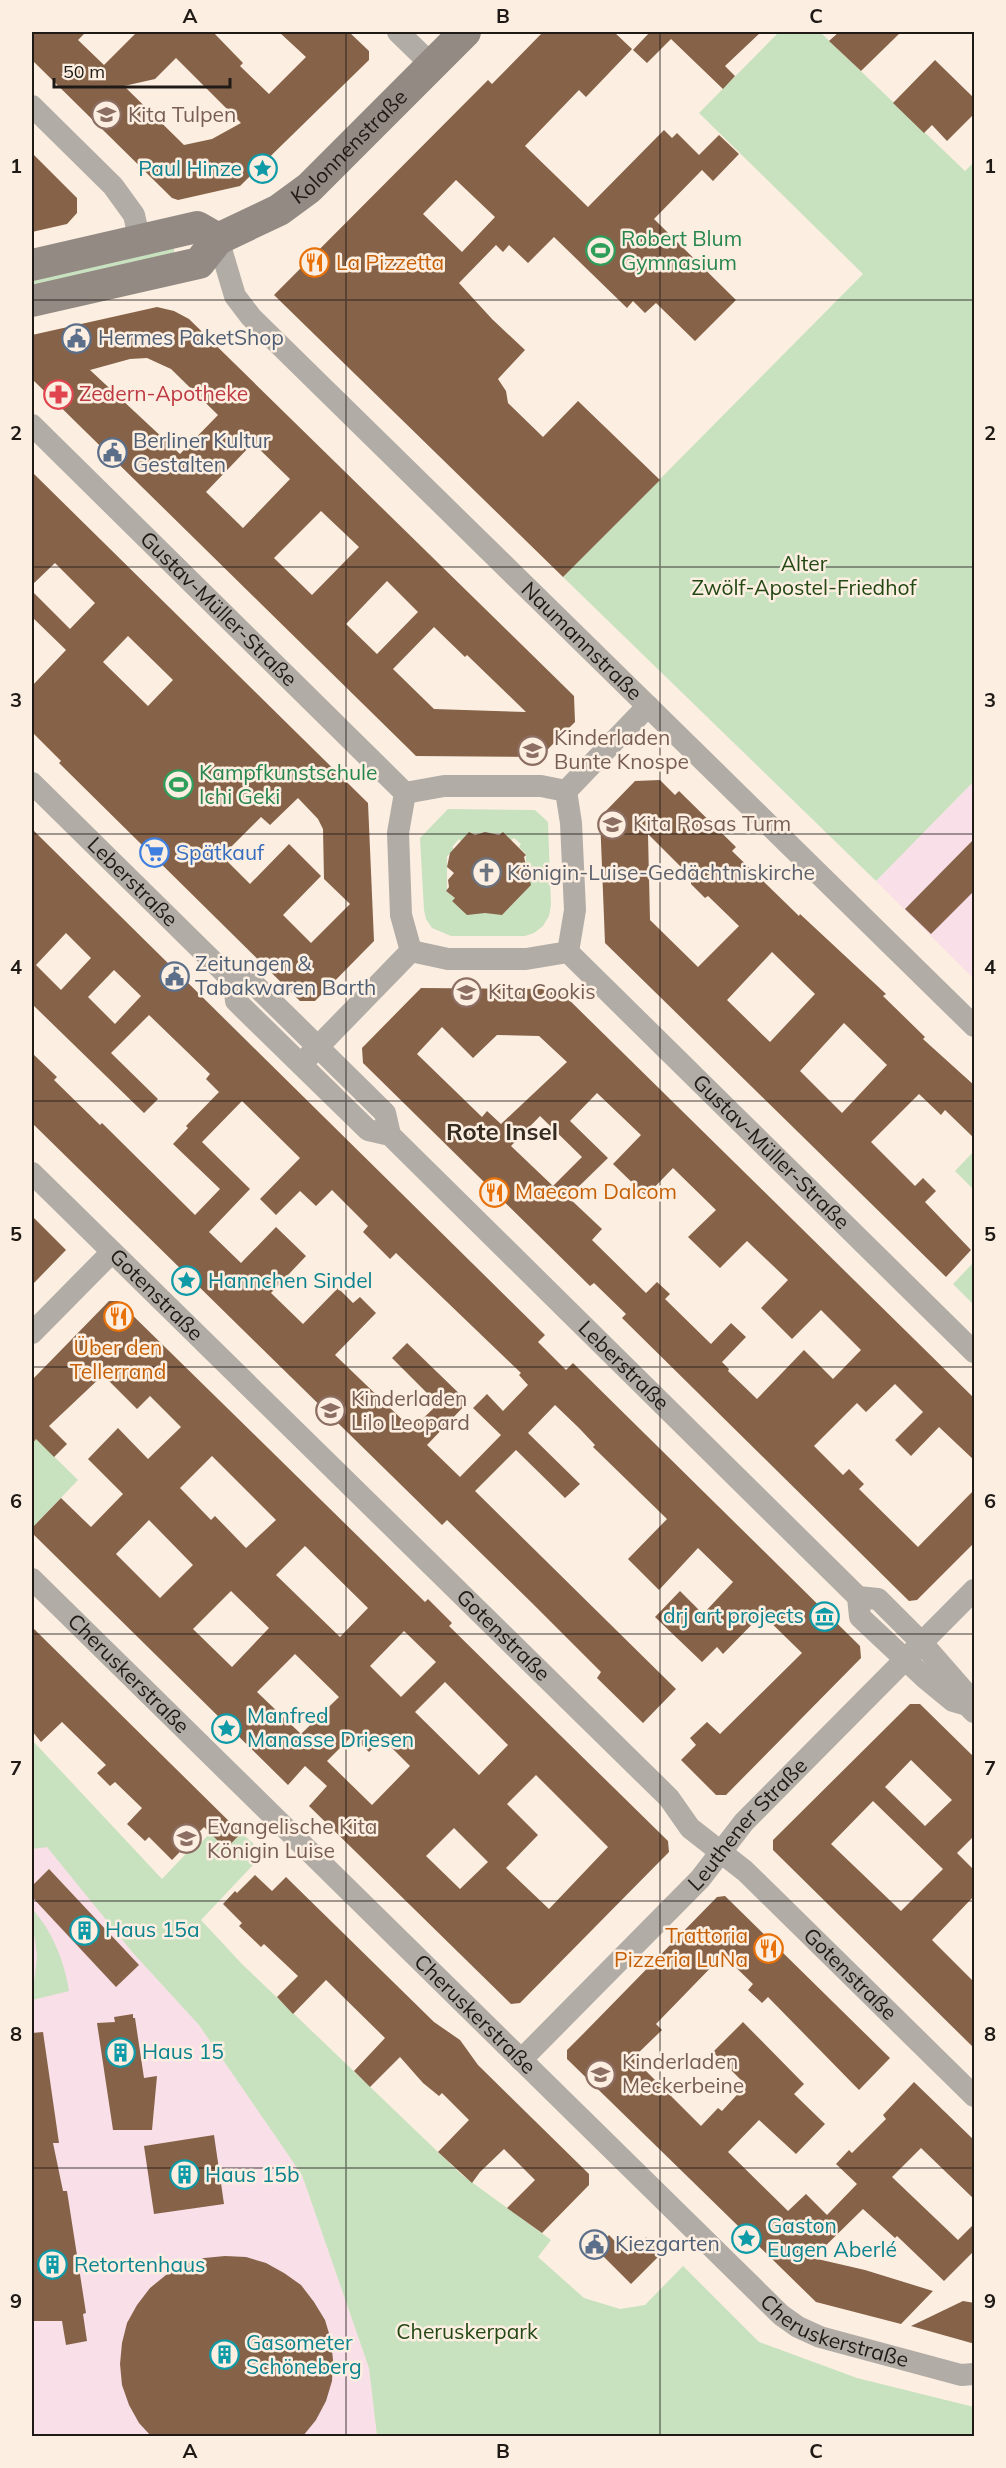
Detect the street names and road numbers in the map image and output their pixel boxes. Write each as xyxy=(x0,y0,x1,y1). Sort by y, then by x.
street label: Kolonnenstraße xyxy=(285,83,412,209)
street label: Gustav-Müller-Straße xyxy=(135,525,303,691)
street label: Naumannstraße xyxy=(517,576,648,705)
street label: Leberstraße xyxy=(82,831,184,932)
street label: Gustav-Müller-Straße xyxy=(688,1068,856,1234)
street label: Gotenstraße xyxy=(105,1243,209,1346)
street label: Leberstraße xyxy=(574,1315,675,1415)
street label: Gotenstraße xyxy=(452,1583,556,1686)
street label: Cheruskerstraße xyxy=(63,1607,195,1738)
street label: Leuthener Straße xyxy=(682,1752,812,1896)
street label: Gotenstraße xyxy=(798,1922,903,2025)
street label: Cheruskerstraße xyxy=(409,1948,542,2079)
street label: Cheruskerstraße xyxy=(755,2288,912,2372)

